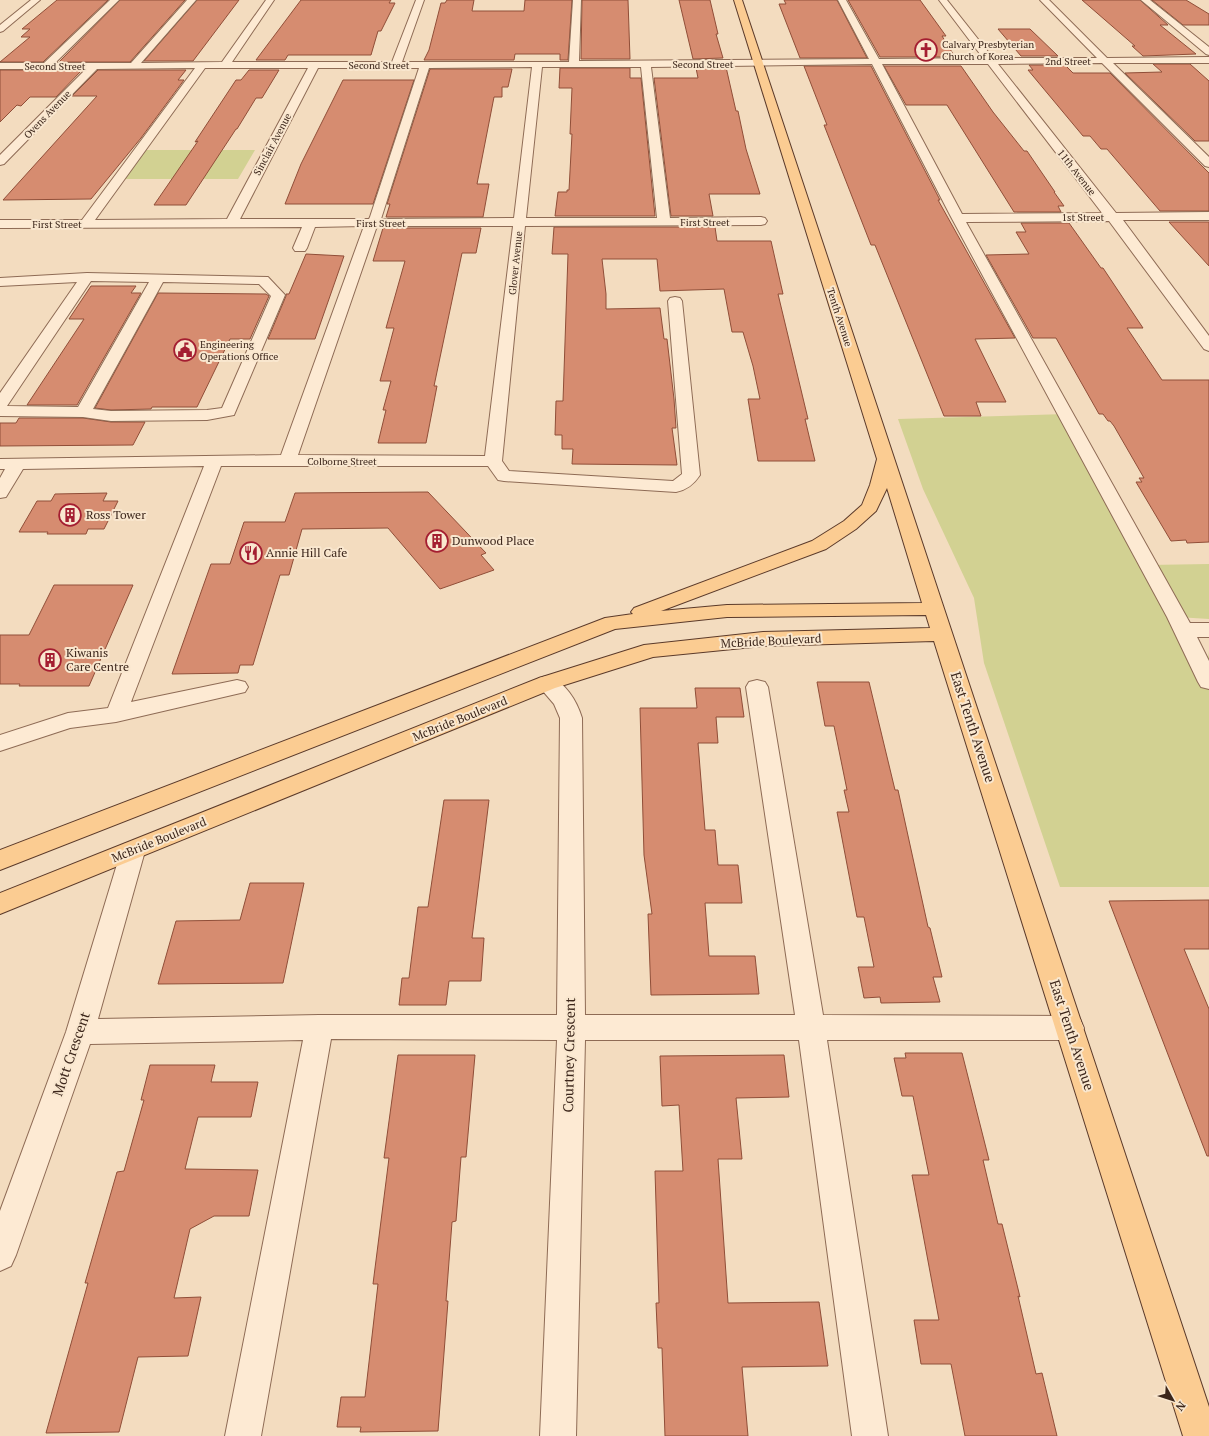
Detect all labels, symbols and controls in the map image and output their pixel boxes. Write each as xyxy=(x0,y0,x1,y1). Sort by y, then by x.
church icon: Calvary Presbyterian Church of Korea xyxy=(913,37,939,63)
place label: Calvary Presbyterian Church of Korea xyxy=(942,38,1034,63)
street label: 2nd Street xyxy=(1045,55,1091,68)
street label: Second Street xyxy=(673,58,734,71)
street label: Second Street xyxy=(349,59,410,72)
street label: Second Street xyxy=(25,60,86,73)
street label: Ovens Avenue xyxy=(21,87,74,141)
street label: Sinclair Avenue xyxy=(251,111,294,178)
street label: 11th Avenue xyxy=(1054,147,1099,198)
street label: 1st Street xyxy=(1062,211,1105,224)
street label: First Street xyxy=(680,216,730,229)
street label: First Street xyxy=(356,217,406,230)
street label: First Street xyxy=(32,218,82,231)
street label: Glover Avenue xyxy=(506,231,525,296)
street label: Tenth Avenue xyxy=(824,286,855,348)
public building icon: Engineering Operations Office xyxy=(172,337,198,363)
place label: Engineering Operations Office xyxy=(200,338,278,363)
street label: Colborne Street xyxy=(307,455,377,468)
building icon: Ross Tower xyxy=(57,502,83,528)
place label: Ross Tower xyxy=(86,507,146,522)
building icon: Dunwood Place xyxy=(424,528,450,554)
place label: Dunwood Place xyxy=(452,533,534,548)
restaurant icon: Annie Hill Cafe xyxy=(238,540,264,566)
place label: Annie Hill Cafe xyxy=(266,545,347,560)
street label: McBride Boulevard xyxy=(720,630,822,651)
place label: Kiwanis Care Centre xyxy=(66,645,129,674)
building icon: Kiwanis Care Centre xyxy=(37,647,63,673)
street label: East Tenth Avenue xyxy=(947,669,1000,785)
street label: McBride Boulevard xyxy=(410,693,510,744)
street label: McBride Boulevard xyxy=(109,814,209,865)
street label: East Tenth Avenue xyxy=(1046,977,1099,1093)
street label: Courtney Crescent xyxy=(558,997,579,1113)
street label: Mott Crescent xyxy=(47,1008,94,1098)
north arrow xyxy=(1153,1380,1193,1420)
text: N xyxy=(1172,1399,1189,1414)

